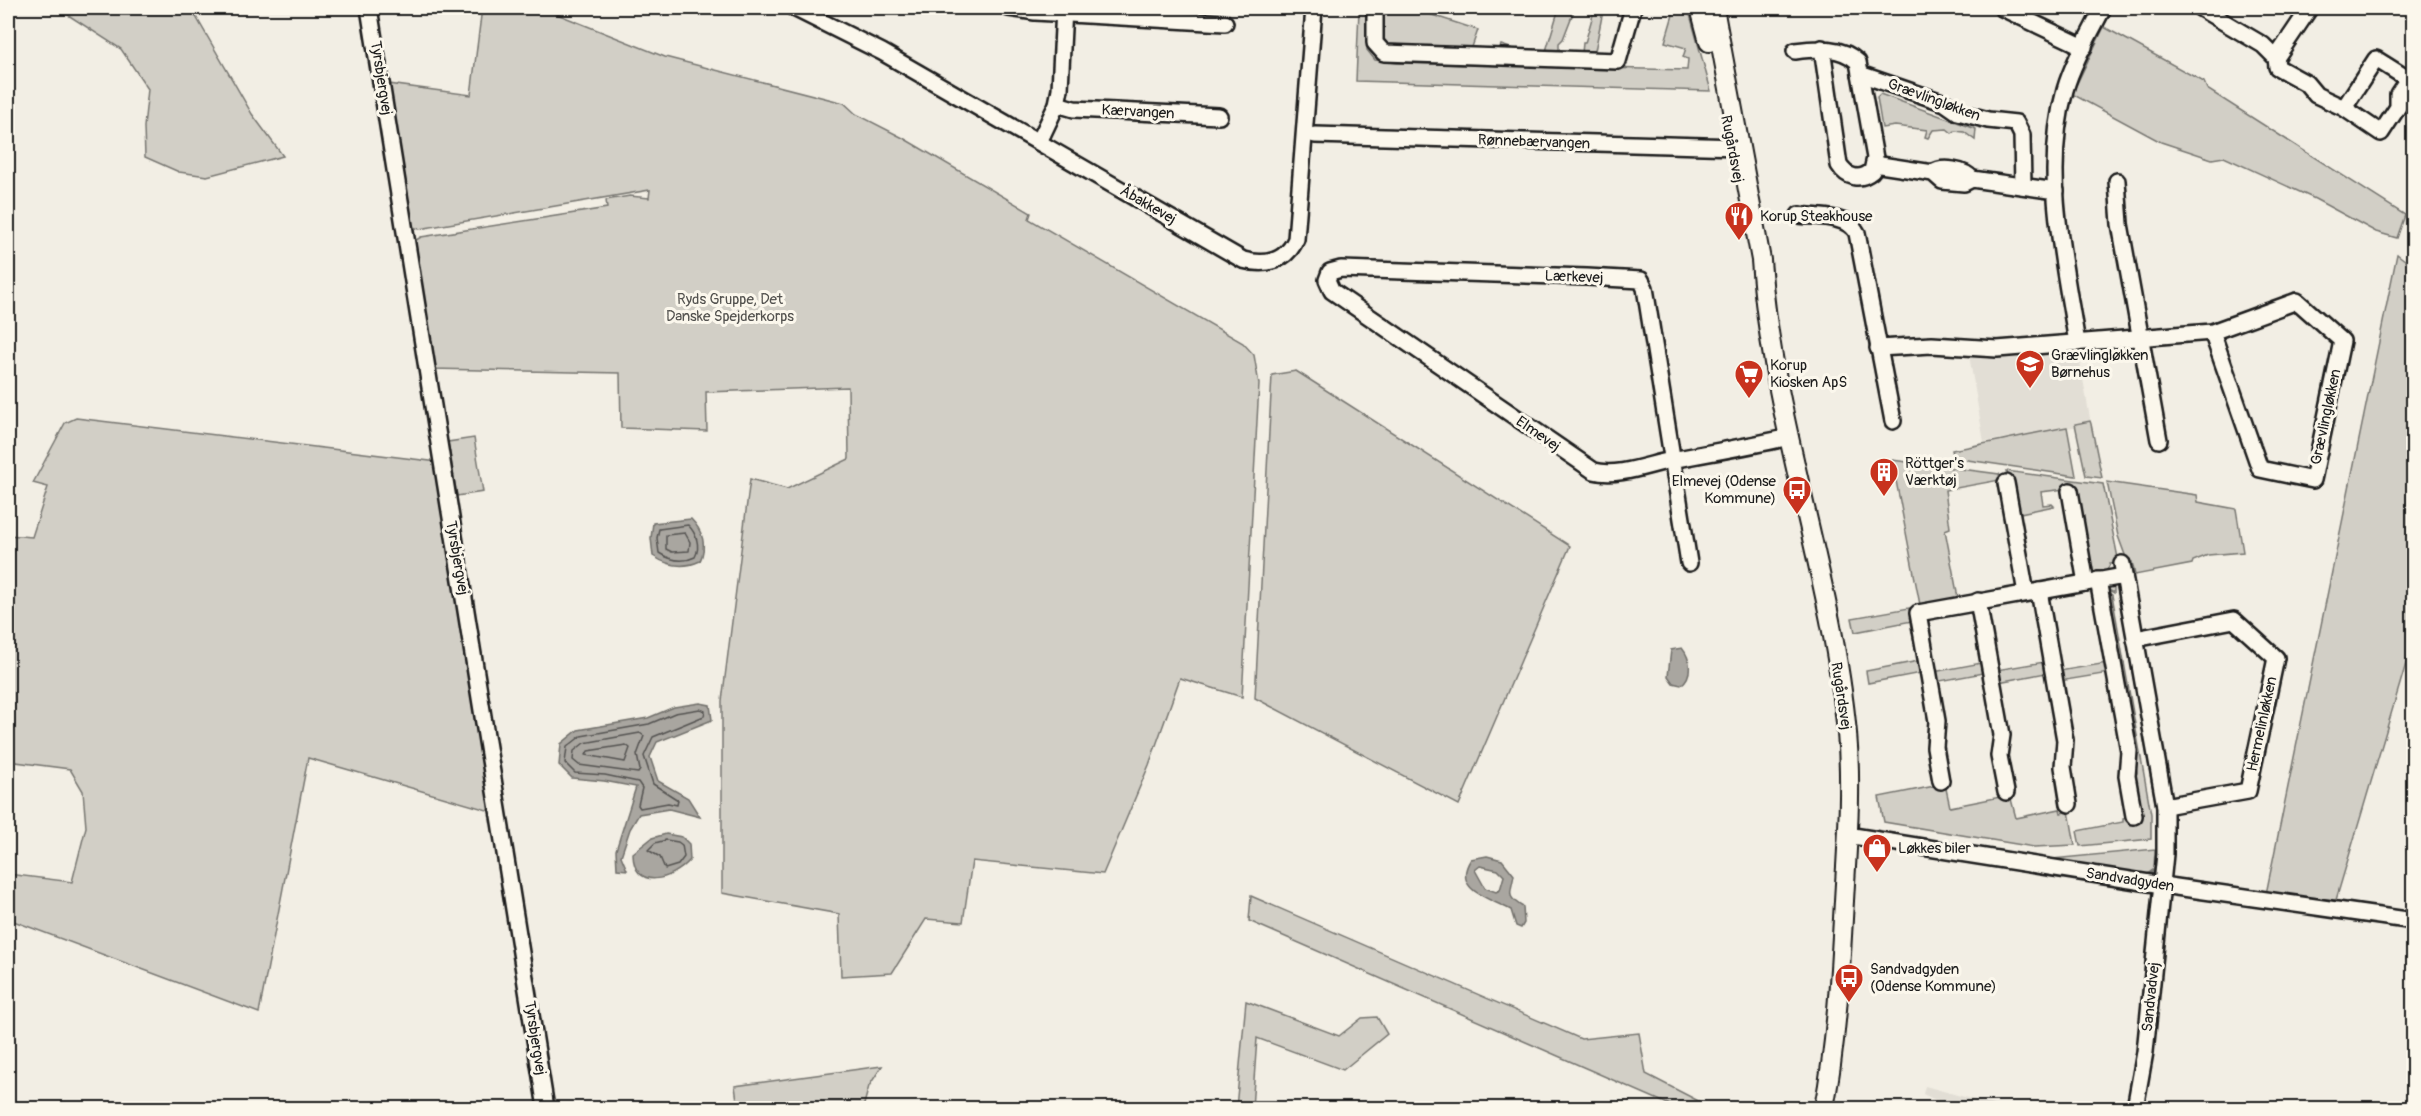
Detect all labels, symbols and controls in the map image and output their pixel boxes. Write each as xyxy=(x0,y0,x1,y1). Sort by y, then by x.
street label: Tyrsbjergvej xyxy=(366,39,396,117)
street label: Grævlingløkken xyxy=(1885,74,1983,126)
street label: Kærvangen xyxy=(1101,101,1175,123)
street label: Rugårdsvej xyxy=(1716,114,1748,184)
street label: Rønnebærvangen xyxy=(1478,131,1590,153)
street label: Åbakkevej xyxy=(1116,180,1180,229)
restaurant icon: Korup Steakhouse xyxy=(1723,200,1755,242)
place label: Korup Steakhouse xyxy=(1760,207,1873,226)
street label: Lærkevej xyxy=(1544,266,1604,288)
park label: Ryds Gruppe, Det Danske Spejderkorps xyxy=(666,290,794,326)
place label: Grævlingløkken Børnehus xyxy=(2051,346,2149,382)
school or university icon: Grævlingløkken Børnehus xyxy=(2014,348,2046,390)
place label: Korup Kiosken ApS xyxy=(1770,356,1847,392)
supermarket icon: Korup Kiosken ApS xyxy=(1733,358,1765,400)
street label: Grævlingløkken xyxy=(2307,367,2345,467)
street label: Elmevej xyxy=(1512,412,1564,456)
place label: Röttger's Værktøj xyxy=(1905,454,1964,490)
building icon: Röttger's Værktøj xyxy=(1868,456,1900,498)
place label: Elmevej (Odense Kommune) xyxy=(1672,472,1777,508)
bus stop icon: Elmevej (Odense Kommune) xyxy=(1781,474,1813,516)
street label: Tyrsbjergvej xyxy=(441,519,473,597)
street label: Rugårdsvej xyxy=(1826,661,1856,731)
street label: Hermelinløkken xyxy=(2243,675,2281,773)
shop icon: Løkkes biler xyxy=(1861,832,1893,874)
place label: Løkkes biler xyxy=(1898,839,1971,858)
street label: Sandvadgyden xyxy=(2085,864,2175,896)
place label: Sandvadgyden (Odense Kommune) xyxy=(1870,960,1996,996)
street label: Sandvadvej xyxy=(2138,961,2164,1033)
bus stop icon: Sandvadgyden (Odense Kommune) xyxy=(1833,962,1865,1004)
street label: Tyrsbjergvej xyxy=(520,999,550,1077)

